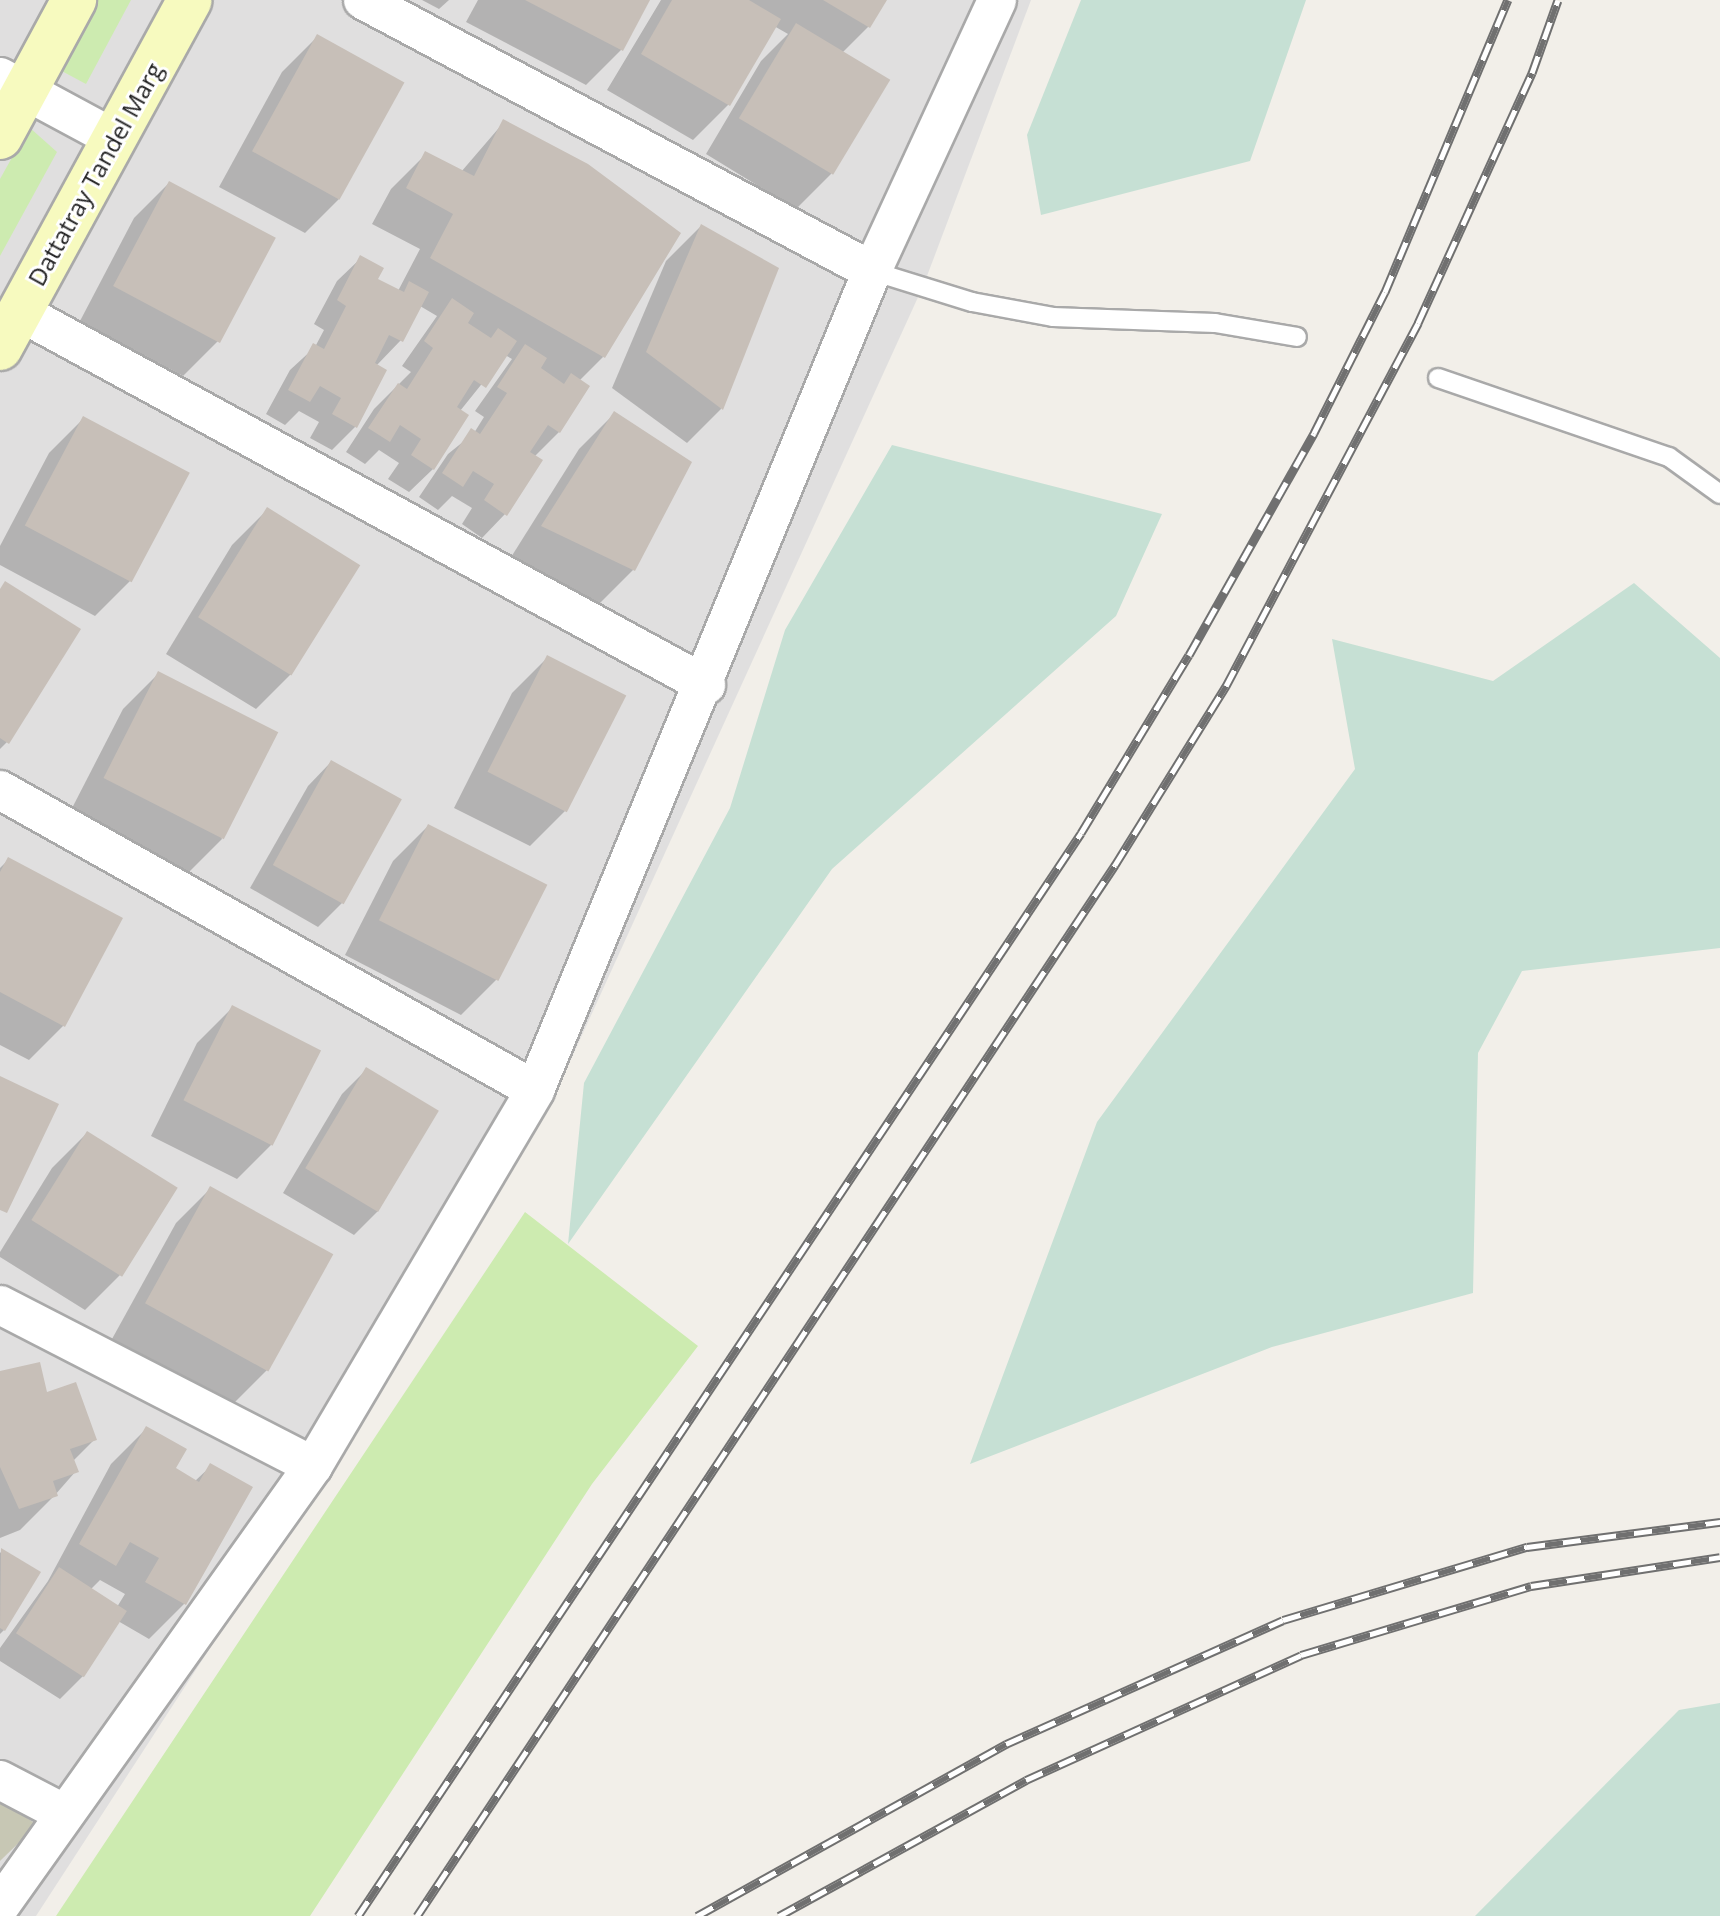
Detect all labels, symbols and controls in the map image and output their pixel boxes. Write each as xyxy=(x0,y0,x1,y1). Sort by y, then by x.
street label: Dattatray Tandel Marg xyxy=(22,57,168,291)

